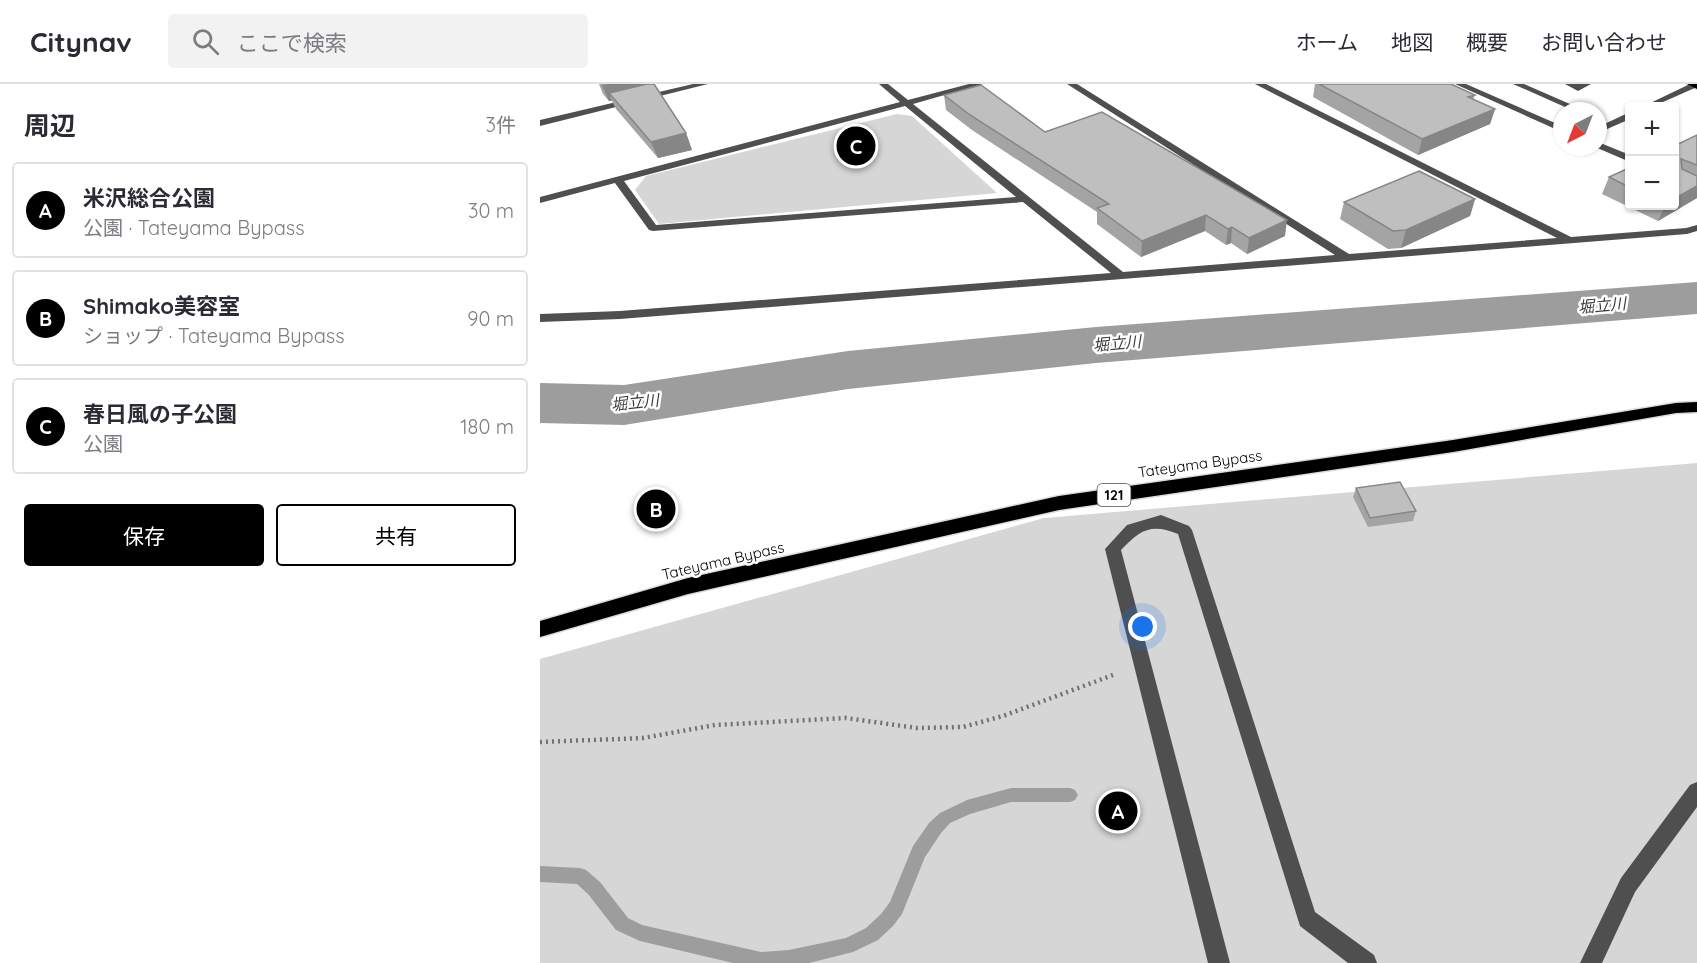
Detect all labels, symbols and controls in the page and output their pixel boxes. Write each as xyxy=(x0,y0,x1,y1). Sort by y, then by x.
search box xyxy=(168,14,588,68)
text: Citynav xyxy=(30,24,132,59)
icon: search xyxy=(189,25,222,58)
text: ここで検索 xyxy=(237,29,347,57)
text: ホーム xyxy=(1296,29,1358,55)
text: 地図 xyxy=(1391,29,1433,55)
text: 概要 xyxy=(1466,29,1508,55)
text: お問い合わせ xyxy=(1541,29,1667,55)
north arrow xyxy=(1553,102,1607,156)
map controls xyxy=(1625,102,1679,210)
button: + xyxy=(1625,102,1679,156)
text: 周辺 xyxy=(24,109,76,142)
text: 3件 xyxy=(486,112,516,137)
pin: C xyxy=(836,124,876,168)
button: − xyxy=(1625,156,1679,210)
text: 米沢総合公園 xyxy=(83,184,215,212)
text: A xyxy=(39,198,52,223)
text: 30 m xyxy=(468,198,514,223)
text: 公園 · Tateyama Bypass xyxy=(83,215,305,240)
text: Shimako美容室 xyxy=(83,292,240,320)
water label: 堀立川 xyxy=(1577,293,1629,317)
text: B xyxy=(39,306,52,331)
text: 90 m xyxy=(467,306,514,331)
text: ショップ · Tateyama Bypass xyxy=(83,323,345,348)
water label: 堀立川 xyxy=(1092,331,1144,355)
water label: 堀立川 xyxy=(610,389,662,414)
text: 春日風の子公園 xyxy=(83,400,237,428)
text: C xyxy=(39,414,52,439)
text: 180 m xyxy=(460,414,514,439)
text: 公園 xyxy=(83,431,123,456)
street label: Tateyama Bypass xyxy=(1137,445,1263,482)
road number: 121 xyxy=(1098,484,1130,506)
pin: B xyxy=(636,486,676,532)
button: 保存 xyxy=(24,504,264,566)
button: 共有 xyxy=(276,504,516,566)
street label: Tateyama Bypass xyxy=(660,537,786,584)
your location xyxy=(1128,612,1157,641)
pin: A xyxy=(1098,788,1138,834)

